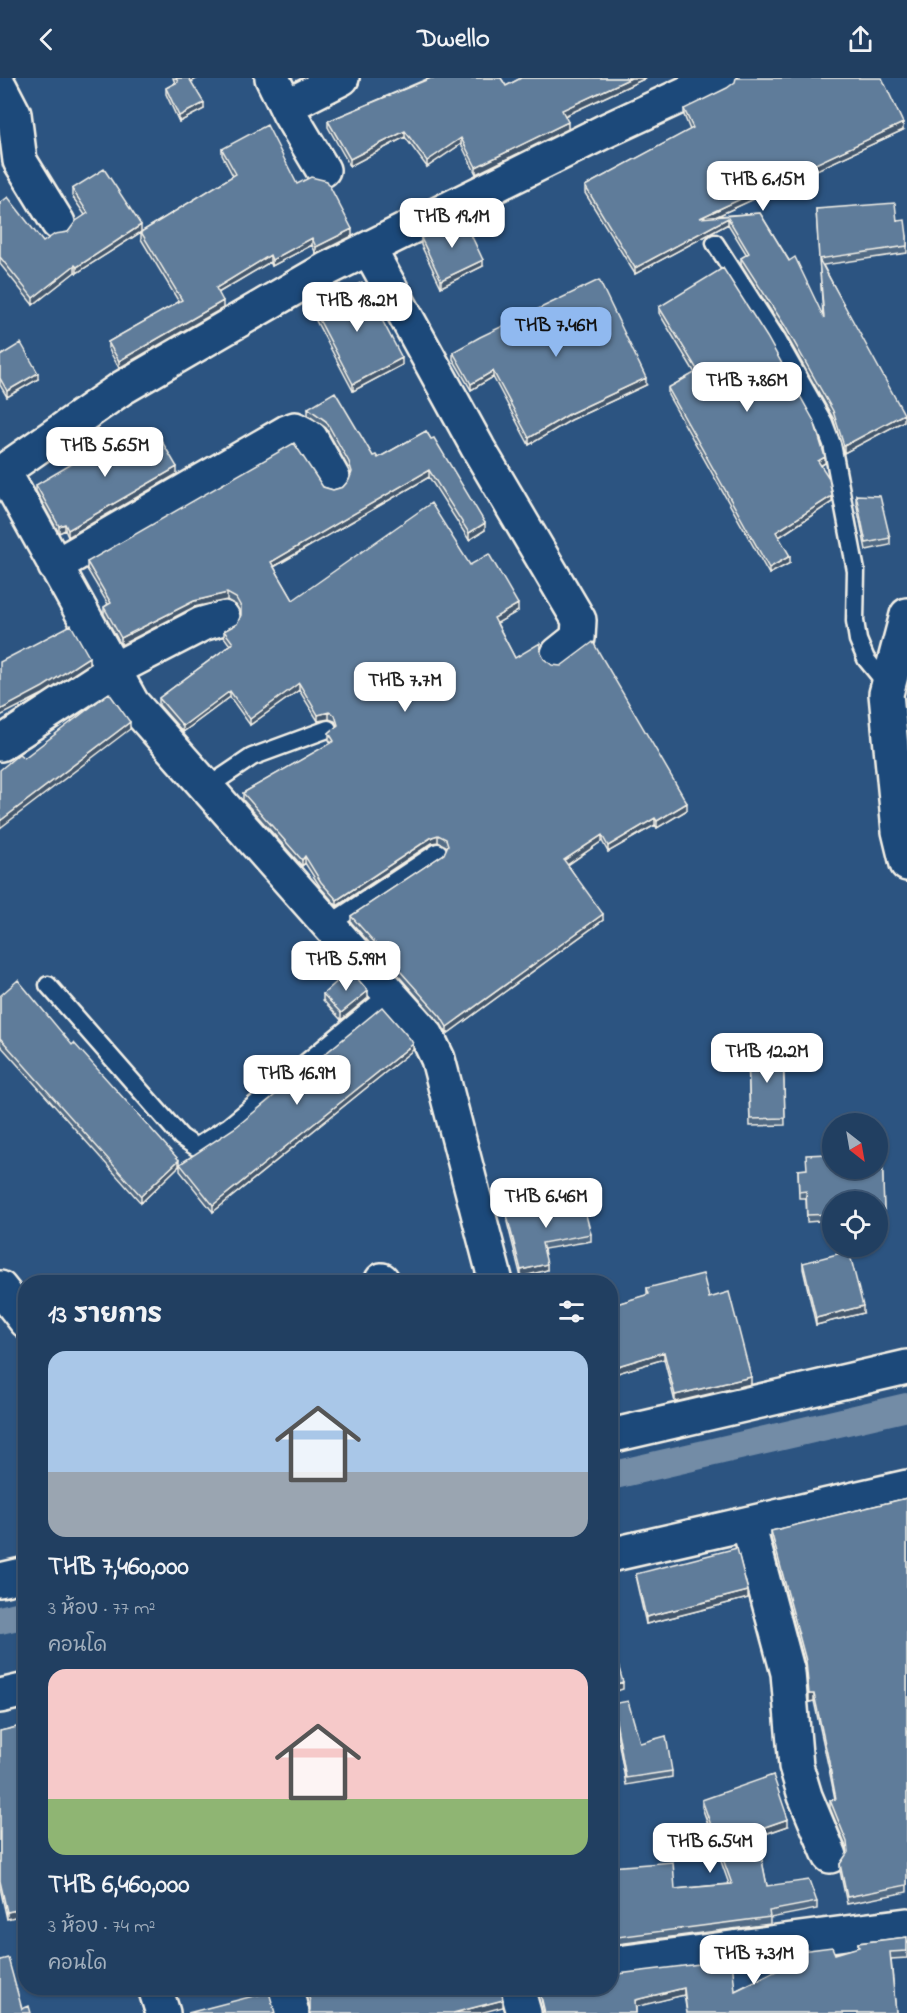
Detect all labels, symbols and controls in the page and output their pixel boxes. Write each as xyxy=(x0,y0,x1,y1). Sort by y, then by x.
text: Dwello xyxy=(417,20,490,59)
icon: back xyxy=(30,23,63,56)
icon: share xyxy=(844,23,877,56)
pin: THB 6.15M xyxy=(694,161,832,212)
text: THB 6.15M xyxy=(721,166,805,195)
pin: THB 19.1M xyxy=(383,198,521,249)
text: THB 19.1M xyxy=(414,203,490,232)
pin: THB 18.2M xyxy=(288,282,426,333)
text: THB 18.2M xyxy=(316,287,398,316)
pin: THB 7.46M xyxy=(487,307,625,358)
text: THB 7.46M xyxy=(514,312,598,341)
pin: THB 7.86M xyxy=(678,362,816,413)
text: THB 7.86M xyxy=(706,367,788,396)
pin: THB 5.65M xyxy=(36,427,174,478)
text: THB 5.65M xyxy=(60,432,150,461)
pin: THB 7.7M xyxy=(343,662,467,713)
text: THB 7.7M xyxy=(368,667,442,696)
pin: THB 5.99M xyxy=(277,941,415,992)
text: THB 5.99M xyxy=(305,946,387,975)
pin: THB 12.2M xyxy=(698,1033,836,1084)
text: THB 12.2M xyxy=(725,1038,809,1067)
pin: THB 16.9M xyxy=(228,1055,366,1106)
text: THB 16.9M xyxy=(258,1060,336,1089)
north arrow xyxy=(822,1113,888,1179)
map controls xyxy=(822,1113,888,1257)
pin: THB 6.46M xyxy=(477,1178,615,1229)
text: THB 6.46M xyxy=(504,1183,588,1212)
button: locate xyxy=(822,1191,888,1257)
icon: filters xyxy=(555,1295,588,1328)
text: 13 รายการ xyxy=(48,1297,162,1335)
icon: home xyxy=(264,1390,372,1498)
text: THB 7,460,000 xyxy=(48,1549,189,1587)
text: 3 ห้อง · 77 m² xyxy=(48,1595,155,1624)
text: คอนโด xyxy=(48,1632,107,1661)
icon: home xyxy=(264,1708,372,1816)
pin: THB 6.54M xyxy=(641,1823,779,1874)
text: THB 6.54M xyxy=(667,1828,753,1857)
text: THB 6,460,000 xyxy=(48,1867,189,1905)
text: 3 ห้อง · 74 m² xyxy=(48,1913,155,1942)
pin: THB 7.31M xyxy=(685,1935,823,1986)
text: THB 7.31M xyxy=(714,1940,794,1969)
text: คอนโด xyxy=(48,1950,107,1979)

